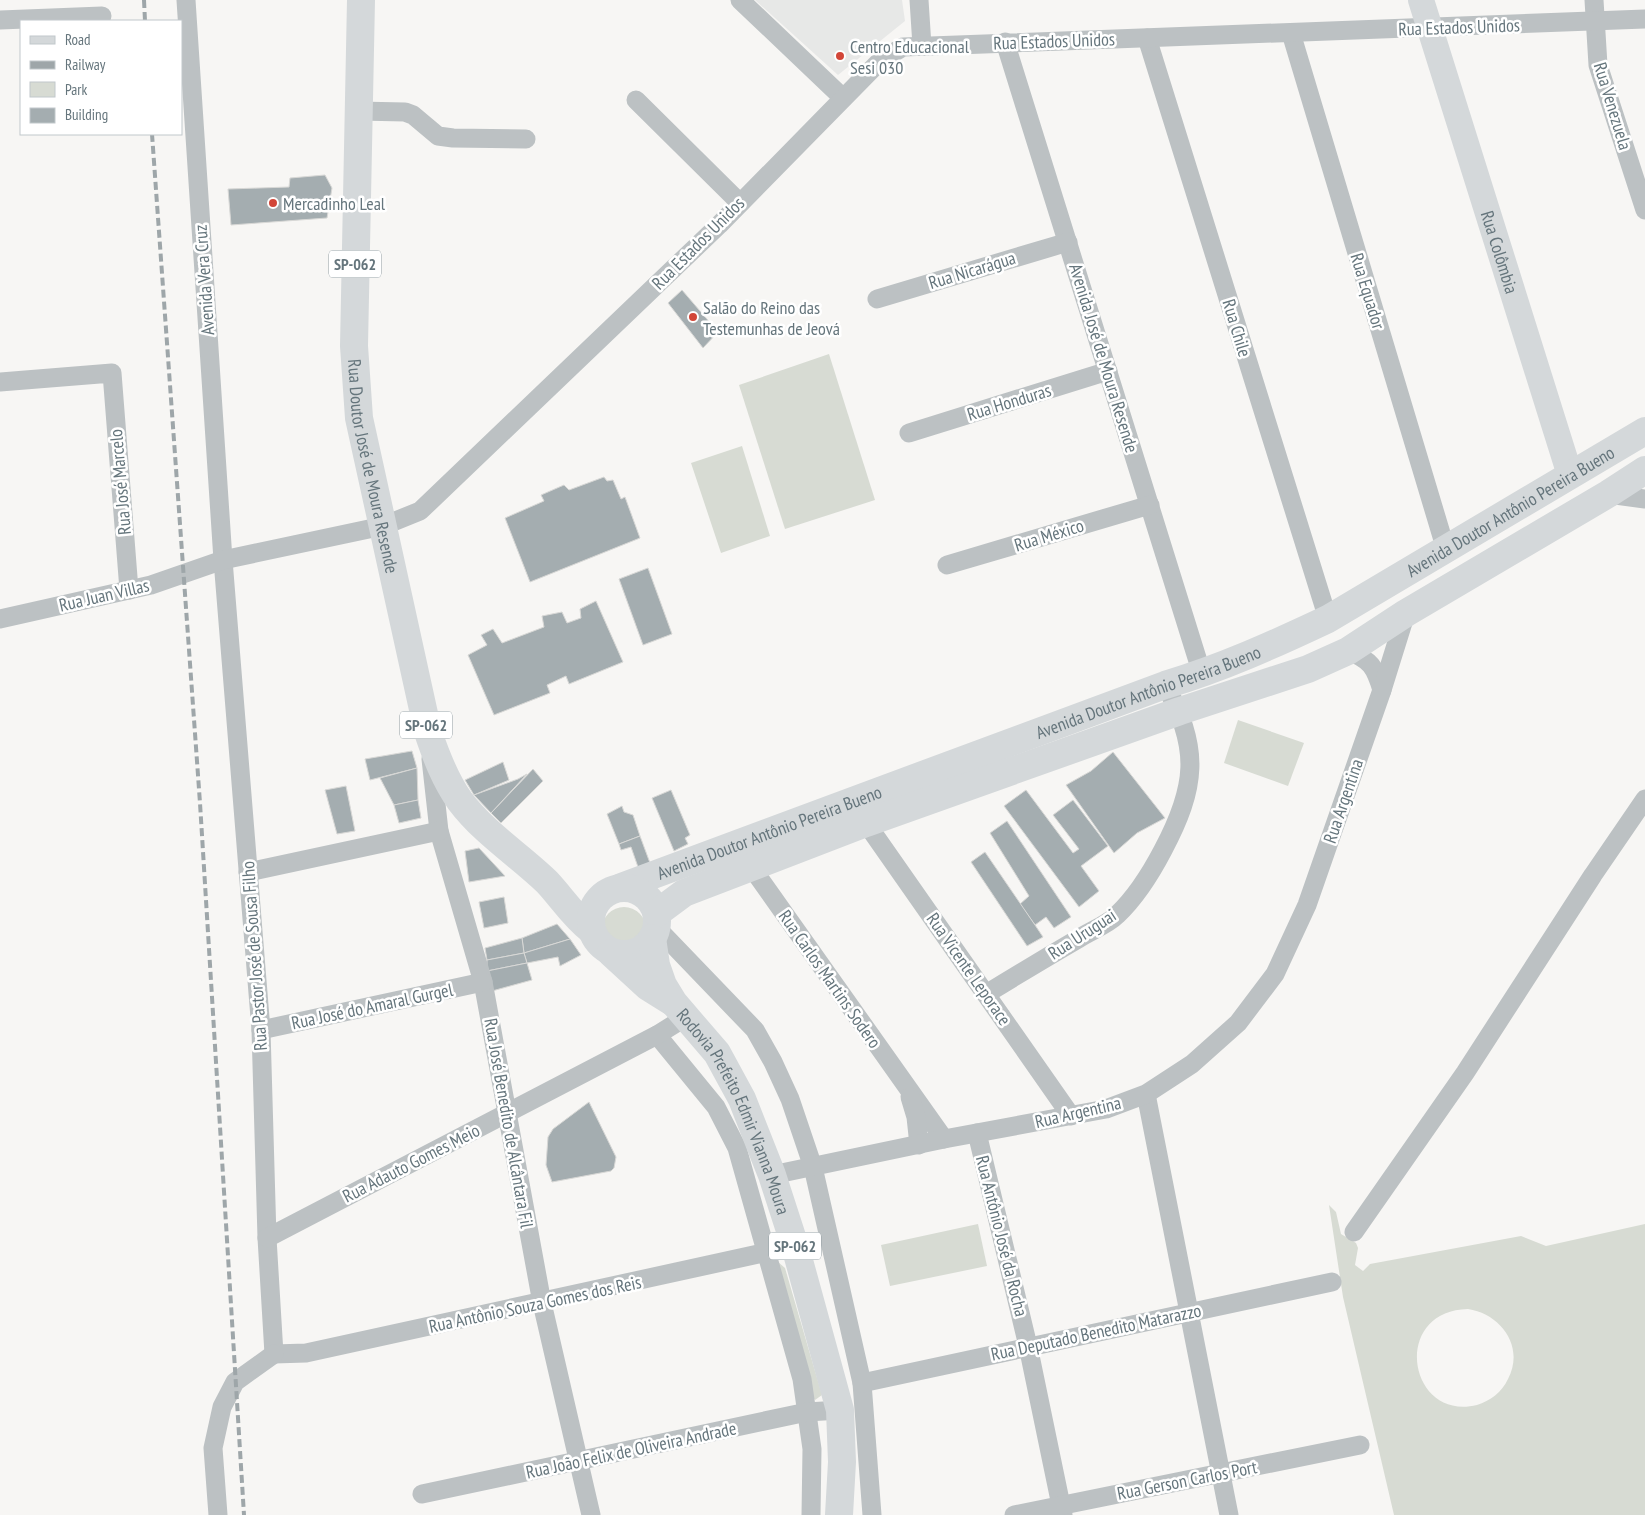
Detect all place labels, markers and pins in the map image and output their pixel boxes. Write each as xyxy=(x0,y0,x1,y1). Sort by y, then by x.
place label: Centro Educacional Sesi 030 xyxy=(850,35,970,79)
marker: Centro Educacional Sesi 030 xyxy=(834,50,846,62)
place label: Mercadinho Leal xyxy=(283,192,386,215)
marker: Mercadinho Leal xyxy=(267,197,279,209)
place label: Salão do Reino das Testemunhas de Jeová xyxy=(703,296,840,340)
marker: Salão do Reino das Testemunhas de Jeová xyxy=(687,311,699,323)

